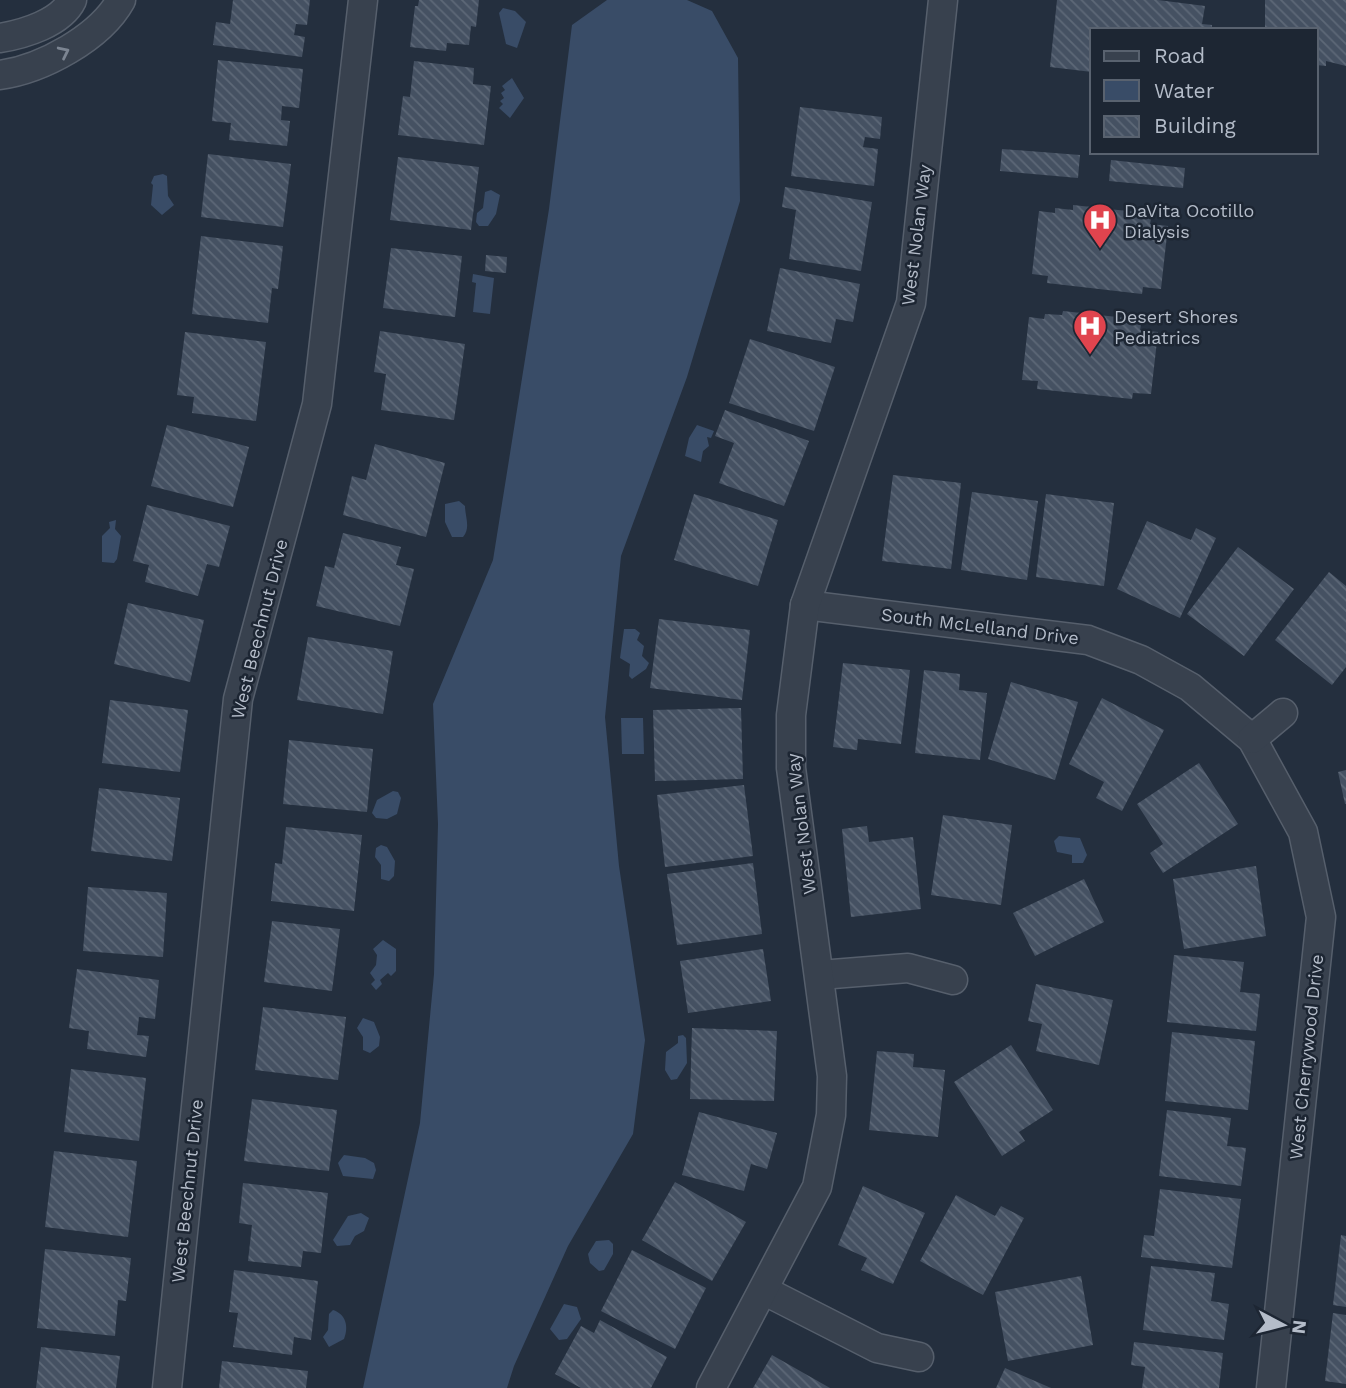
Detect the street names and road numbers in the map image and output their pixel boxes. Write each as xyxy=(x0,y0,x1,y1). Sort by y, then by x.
street label: West Nolan Way xyxy=(897,162,935,307)
street label: West Beechnut Drive xyxy=(226,537,292,721)
street label: South McLelland Drive xyxy=(880,603,1080,649)
street label: West Nolan Way xyxy=(782,751,820,896)
street label: West Cherrywood Drive xyxy=(1285,953,1327,1161)
street label: West Beechnut Drive xyxy=(167,1098,207,1284)

